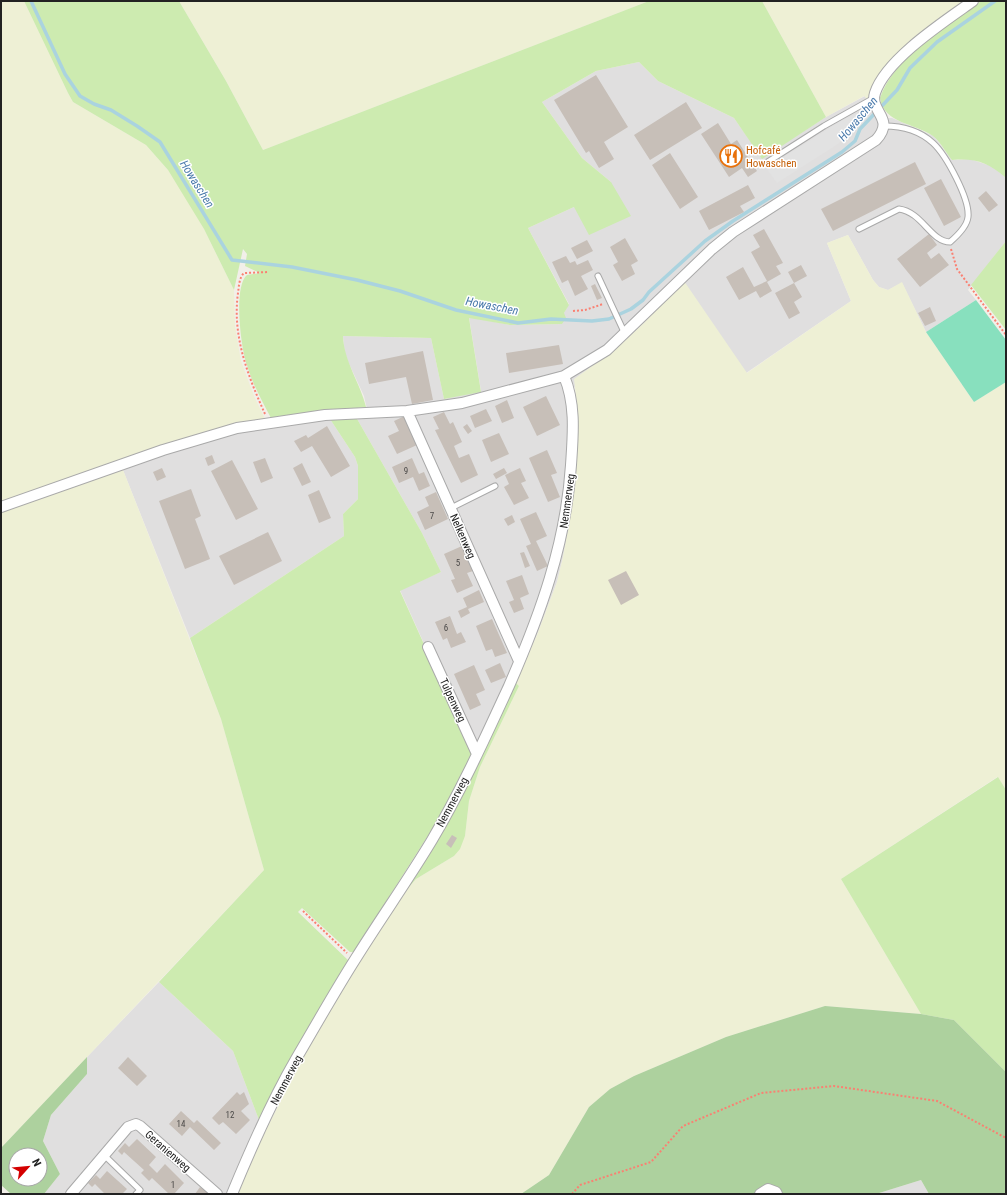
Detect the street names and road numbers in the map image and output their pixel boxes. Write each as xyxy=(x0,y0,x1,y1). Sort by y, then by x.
street label: Nemmerweg xyxy=(557,473,578,529)
street label: Nelkenweg xyxy=(447,512,478,561)
street label: Tulpenweg xyxy=(437,676,468,724)
street label: Nemmerweg xyxy=(434,775,471,830)
street label: Nemmerweg xyxy=(268,1053,305,1108)
street label: Geranienweg xyxy=(142,1128,193,1175)

